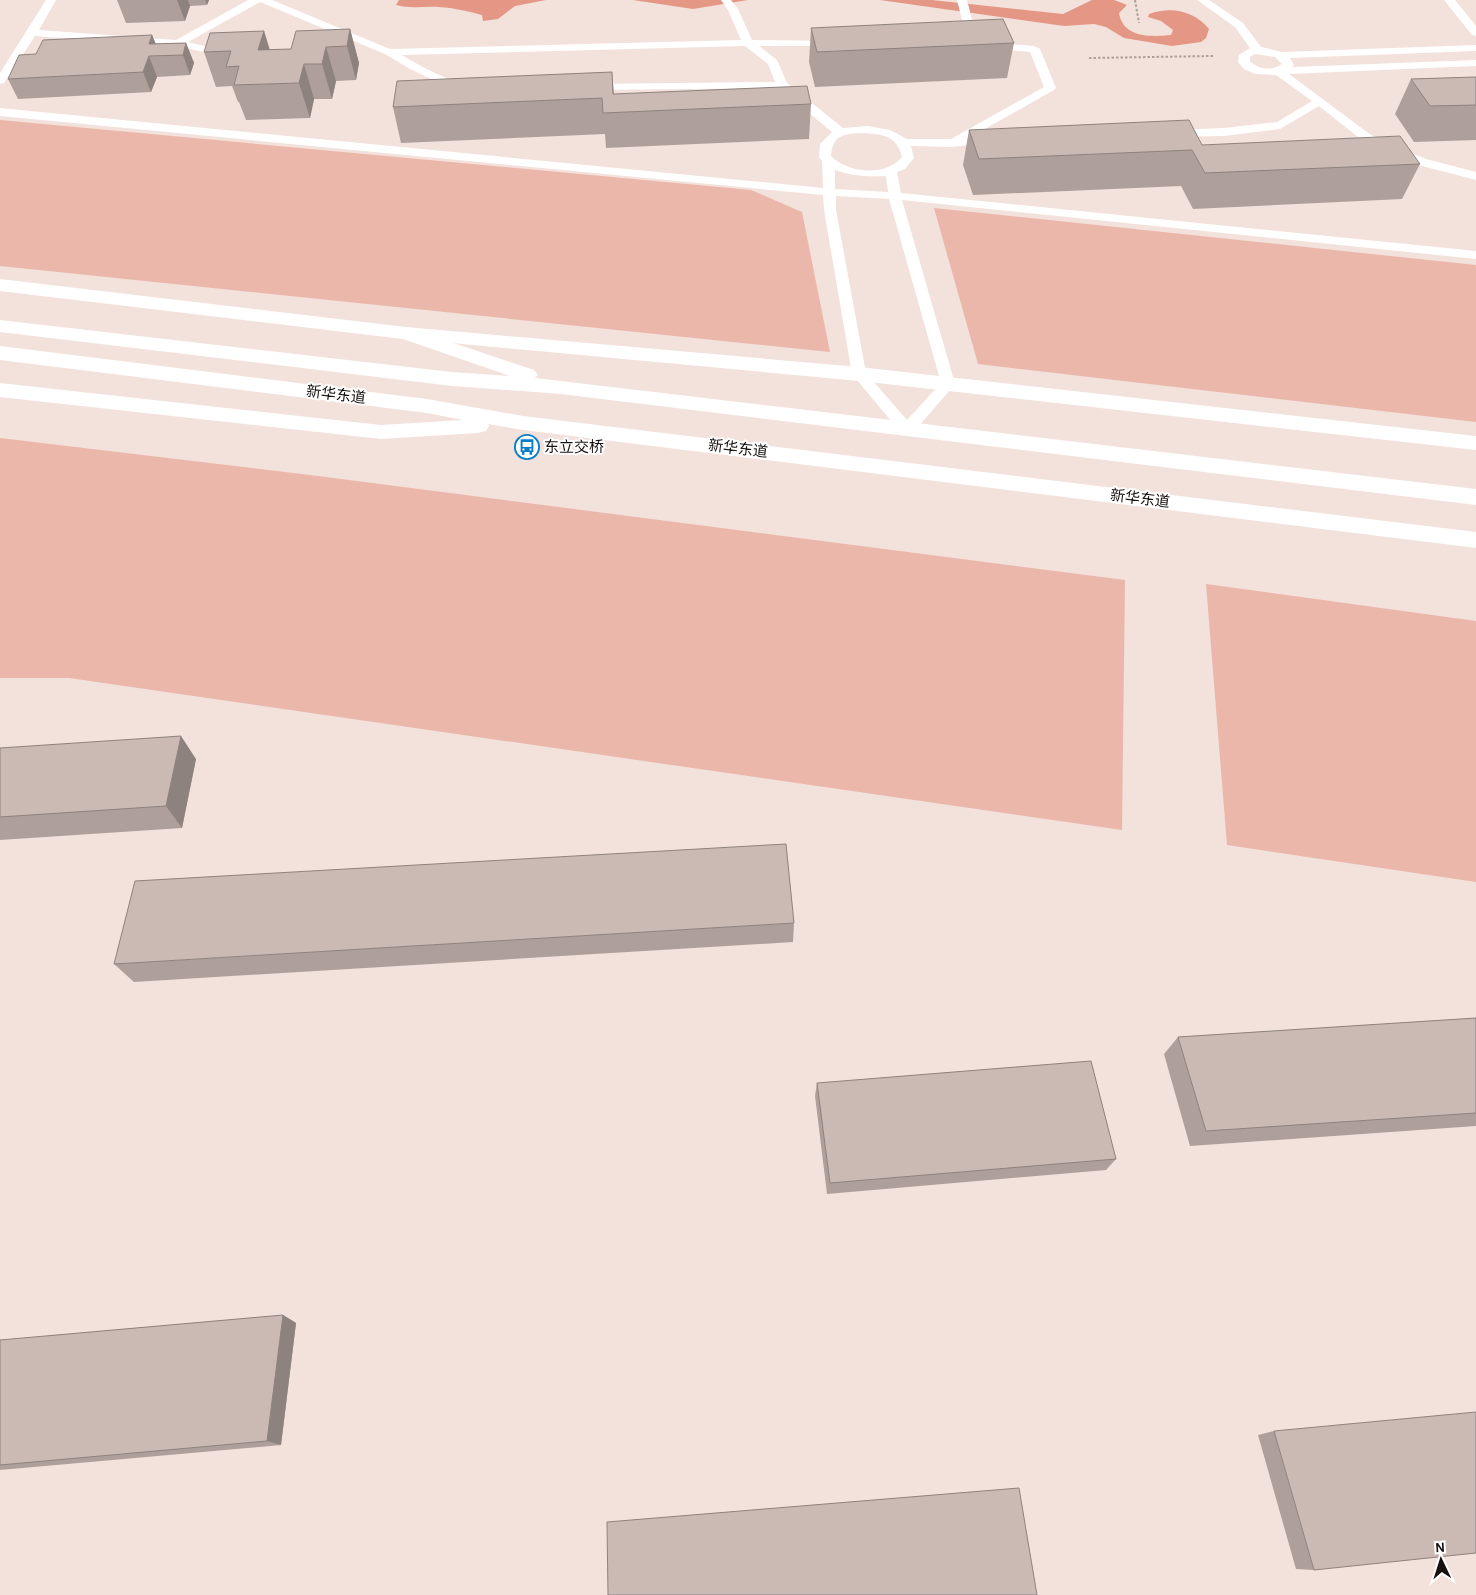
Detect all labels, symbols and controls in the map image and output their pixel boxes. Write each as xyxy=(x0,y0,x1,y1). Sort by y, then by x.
street label: 新华东道 xyxy=(305,382,367,406)
bus stop icon: 东立交桥 xyxy=(514,434,540,460)
street label: 新华东道 xyxy=(707,436,769,460)
place label: 东立交桥 xyxy=(544,439,604,455)
street label: 新华东道 xyxy=(1109,486,1171,510)
north arrow xyxy=(1416,1535,1466,1585)
text: N xyxy=(1435,1541,1446,1555)

